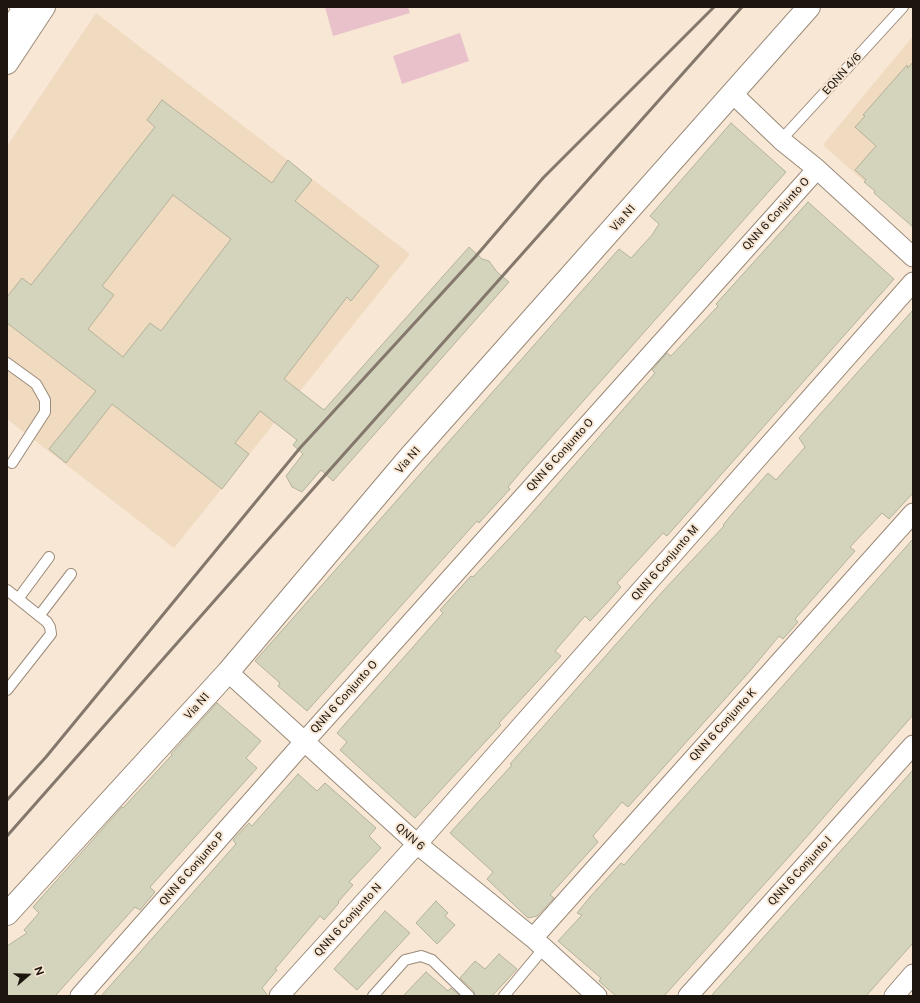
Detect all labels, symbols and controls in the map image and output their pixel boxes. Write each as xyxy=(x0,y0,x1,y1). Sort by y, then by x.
street label: EQNN 4/6 xyxy=(820,50,864,98)
street label: QNN 6 Conjunto O xyxy=(740,175,812,253)
street label: Via N1 xyxy=(608,202,638,234)
street label: QNN 6 Conjunto O xyxy=(524,416,596,494)
street label: Via N1 xyxy=(393,444,423,476)
street label: QNN 6 Conjunto M xyxy=(629,523,701,603)
street label: QNN 6 Conjunto O xyxy=(308,658,380,736)
street label: QNN 6 Conjunto K xyxy=(687,686,759,764)
street label: Via N1 xyxy=(182,690,212,722)
street label: QNN 6 xyxy=(393,821,427,853)
street label: QNN 6 Conjunto P xyxy=(157,830,227,908)
street label: QNN 6 Conjunto I xyxy=(765,834,835,908)
street label: QNN 6 Conjunto N xyxy=(312,881,384,959)
north arrow xyxy=(8,955,48,995)
text: N xyxy=(32,965,46,977)

